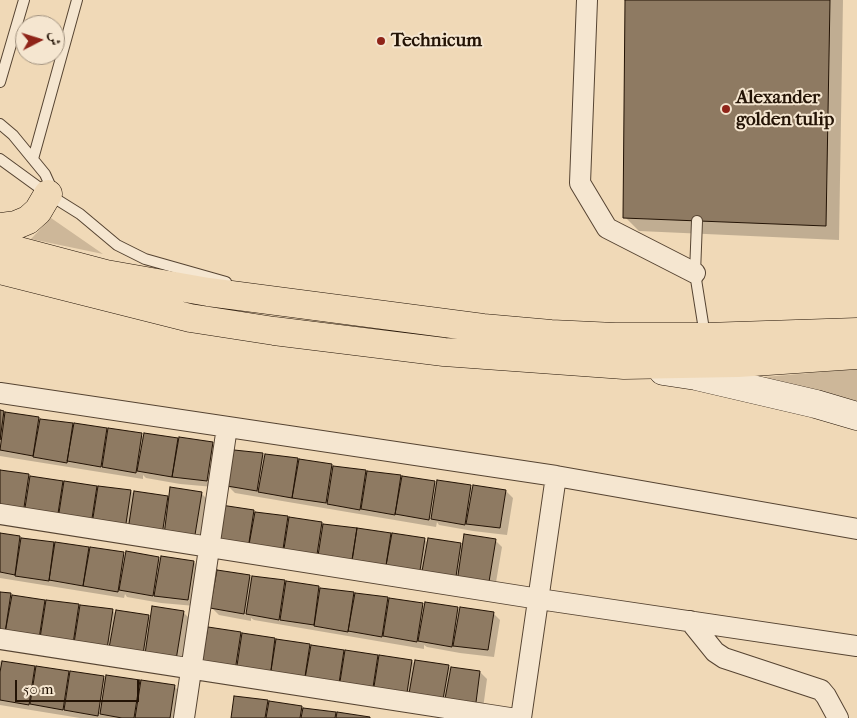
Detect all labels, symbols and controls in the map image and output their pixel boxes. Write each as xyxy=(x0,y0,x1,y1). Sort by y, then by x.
north arrow xyxy=(15,15,65,65)
place label: Technicum xyxy=(391,30,482,52)
text: ش xyxy=(45,31,64,46)
marker: Technicum xyxy=(375,35,387,47)
place label: Alexander golden tulip xyxy=(736,87,834,131)
marker: Alexander golden tulip xyxy=(720,103,732,115)
scale bar xyxy=(18,670,141,702)
text: 50 m xyxy=(23,680,53,698)

